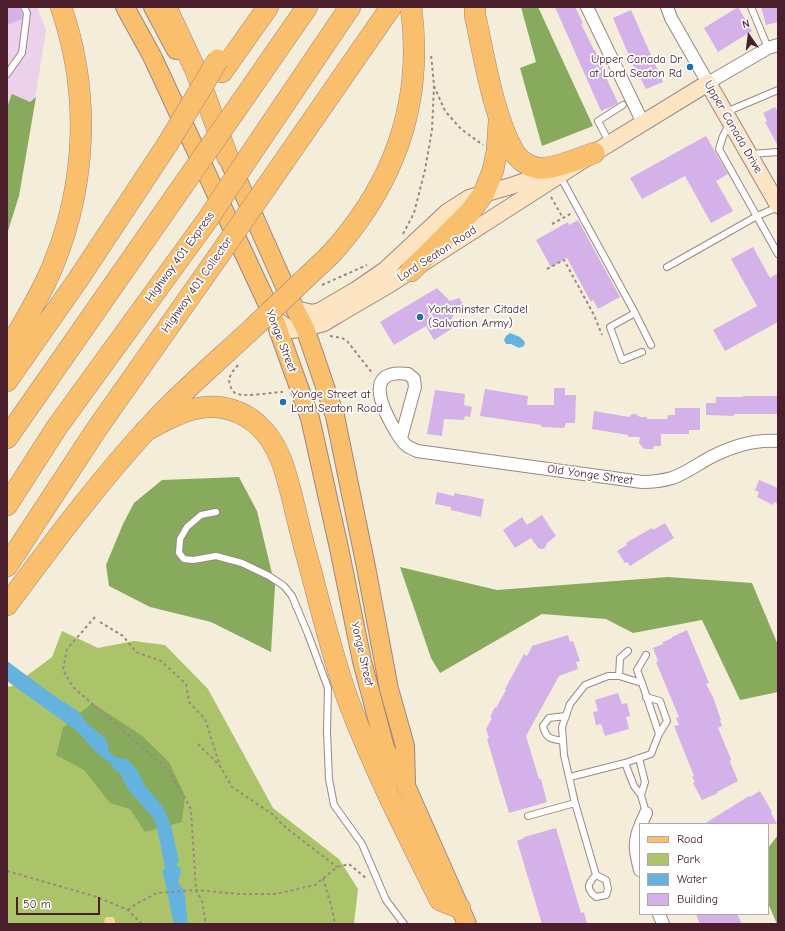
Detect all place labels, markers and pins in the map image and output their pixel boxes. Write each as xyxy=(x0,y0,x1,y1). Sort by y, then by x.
place label: Upper Canada Dr at Lord Seaton Rd xyxy=(589,53,682,81)
marker: Upper Canada Dr at Lord Seaton Rd xyxy=(685,62,695,72)
place label: Yorkminster Citadel (Salvation Army) xyxy=(428,303,528,331)
marker: Yorkminster Citadel (Salvation Army) xyxy=(415,312,425,322)
place label: Yonge Street at Lord Seaton Road xyxy=(291,388,383,416)
marker: Yonge Street at Lord Seaton Road xyxy=(278,397,288,407)

